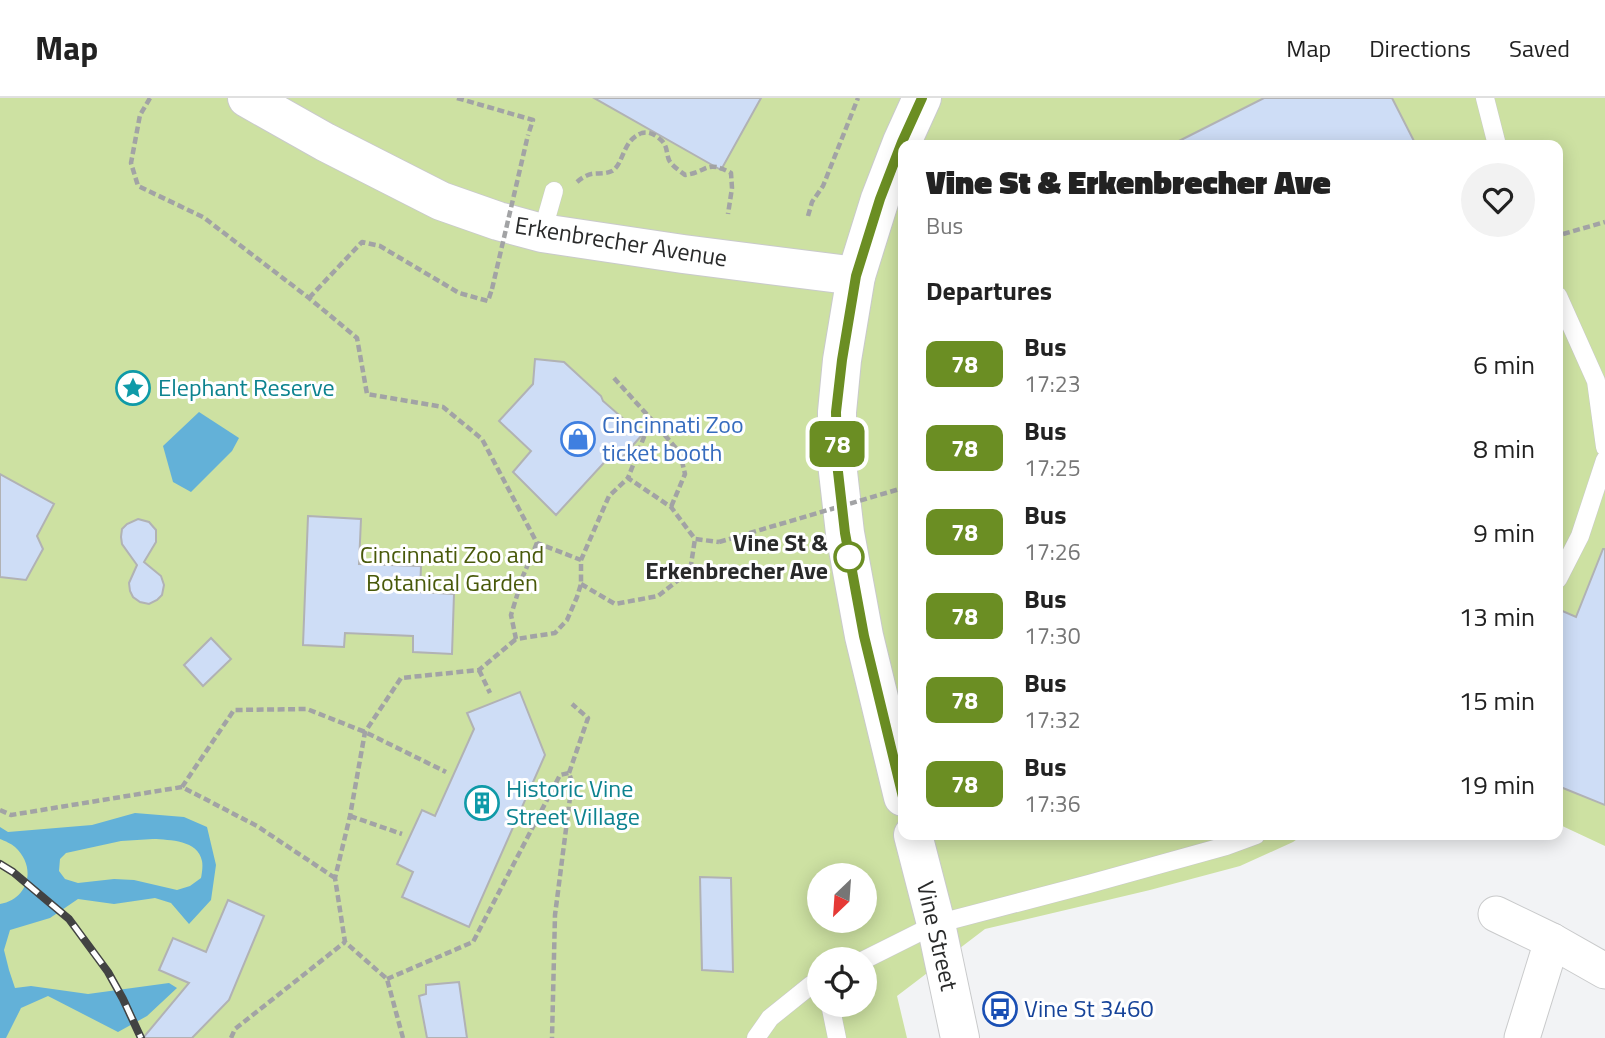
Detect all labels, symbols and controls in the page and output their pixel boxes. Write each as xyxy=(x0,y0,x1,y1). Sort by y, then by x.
text: Map xyxy=(35,23,98,73)
text: Map xyxy=(1286,30,1331,66)
text: Directions xyxy=(1369,30,1471,66)
text: Saved xyxy=(1509,30,1570,66)
text: Vine St & Erkenbrecher Ave xyxy=(926,157,1331,207)
button: heart xyxy=(1461,163,1535,237)
street label: Erkenbrecher Avenue xyxy=(512,206,730,276)
text: Bus xyxy=(926,208,963,243)
text: Departures xyxy=(926,271,1052,310)
text: Bus xyxy=(1024,327,1066,366)
text: 6 min xyxy=(1473,345,1535,384)
text: 78 xyxy=(951,346,978,382)
text: 17:23 xyxy=(1024,366,1081,401)
place icon: Elephant Reserve xyxy=(114,369,152,407)
place label: Elephant Reserve xyxy=(158,369,335,405)
place label: Cincinnati Zoo ticket booth xyxy=(602,406,744,470)
text: Bus xyxy=(1024,411,1066,450)
shop icon: Cincinnati Zoo ticket booth xyxy=(559,420,597,458)
line badge: 78 xyxy=(806,421,868,467)
text: 78 xyxy=(824,426,850,462)
text: 8 min xyxy=(1473,429,1535,468)
text: 78 xyxy=(951,430,978,466)
text: 17:25 xyxy=(1024,450,1081,485)
text: Bus xyxy=(1024,495,1066,534)
text: 9 min xyxy=(1473,513,1535,552)
text: 78 xyxy=(951,514,978,550)
place label: Vine St & Erkenbrecher Ave xyxy=(645,524,828,588)
text: 17:26 xyxy=(1024,534,1081,569)
park label: Cincinnati Zoo and Botanical Garden xyxy=(360,536,544,600)
marker: Vine St & Erkenbrecher Ave xyxy=(834,542,864,572)
text: Bus xyxy=(1024,579,1066,618)
text: 13 min xyxy=(1459,597,1535,636)
text: 78 xyxy=(951,598,978,634)
text: 17:30 xyxy=(1024,618,1081,653)
text: Bus xyxy=(1024,663,1066,702)
text: 15 min xyxy=(1459,681,1535,720)
text: 78 xyxy=(951,682,978,718)
text: 17:32 xyxy=(1024,702,1081,737)
text: Bus xyxy=(1024,747,1066,786)
text: 19 min xyxy=(1459,765,1535,804)
text: 78 xyxy=(951,766,978,802)
place label: Historic Vine Street Village xyxy=(506,770,640,834)
building icon: Historic Vine Street Village xyxy=(463,784,501,822)
text: 17:36 xyxy=(1024,786,1081,821)
north arrow xyxy=(807,863,877,933)
map controls xyxy=(807,863,877,1017)
street label: Vine Street xyxy=(908,877,968,995)
button: locate xyxy=(807,947,877,1017)
bus stop icon: Vine St 3460 xyxy=(981,990,1019,1028)
place label: Vine St 3460 xyxy=(1024,990,1154,1026)

